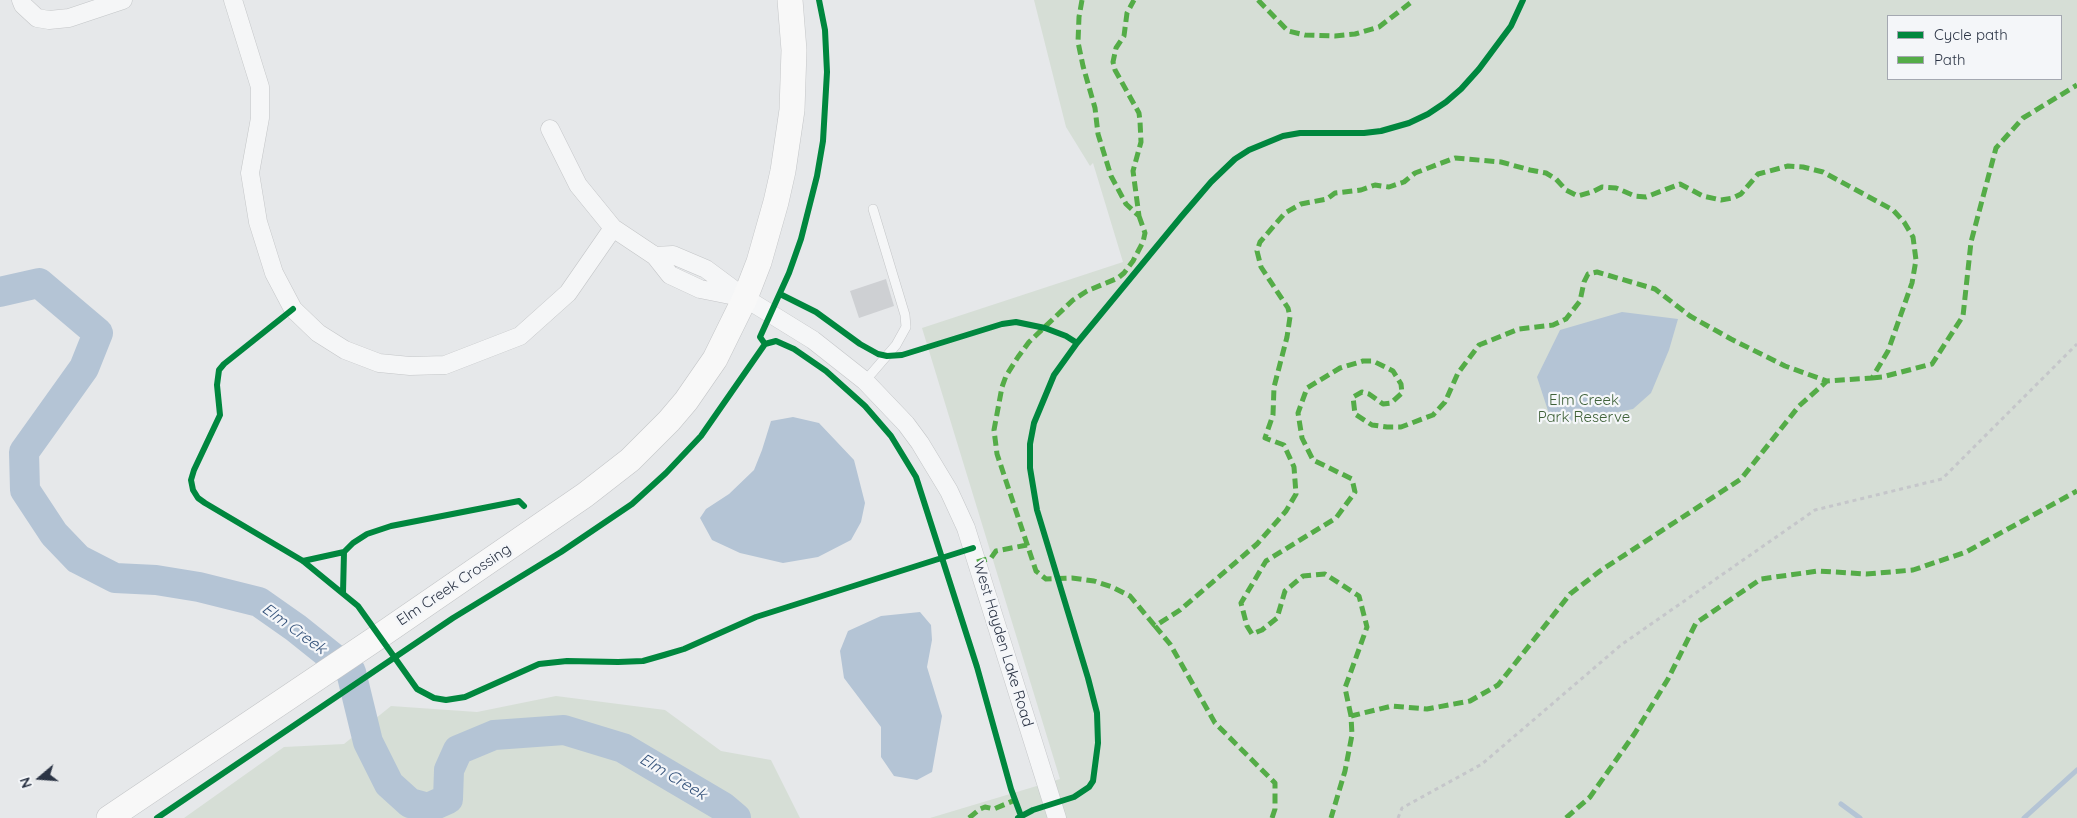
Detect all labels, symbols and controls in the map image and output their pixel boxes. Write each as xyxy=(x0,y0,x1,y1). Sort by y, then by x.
legend xyxy=(1887,15,2062,80)
text: Cycle path xyxy=(1934,25,2008,44)
text: Path xyxy=(1934,50,1966,69)
park label: Elm Creek Park Reserve xyxy=(1538,391,1630,426)
street label: Elm Creek Crossing xyxy=(394,540,514,630)
street label: West Hayden Lake Road xyxy=(969,559,1037,729)
water label: Elm Creek xyxy=(258,599,330,659)
water label: Elm Creek xyxy=(636,750,710,804)
north arrow xyxy=(15,753,65,803)
text: N xyxy=(16,775,36,790)

